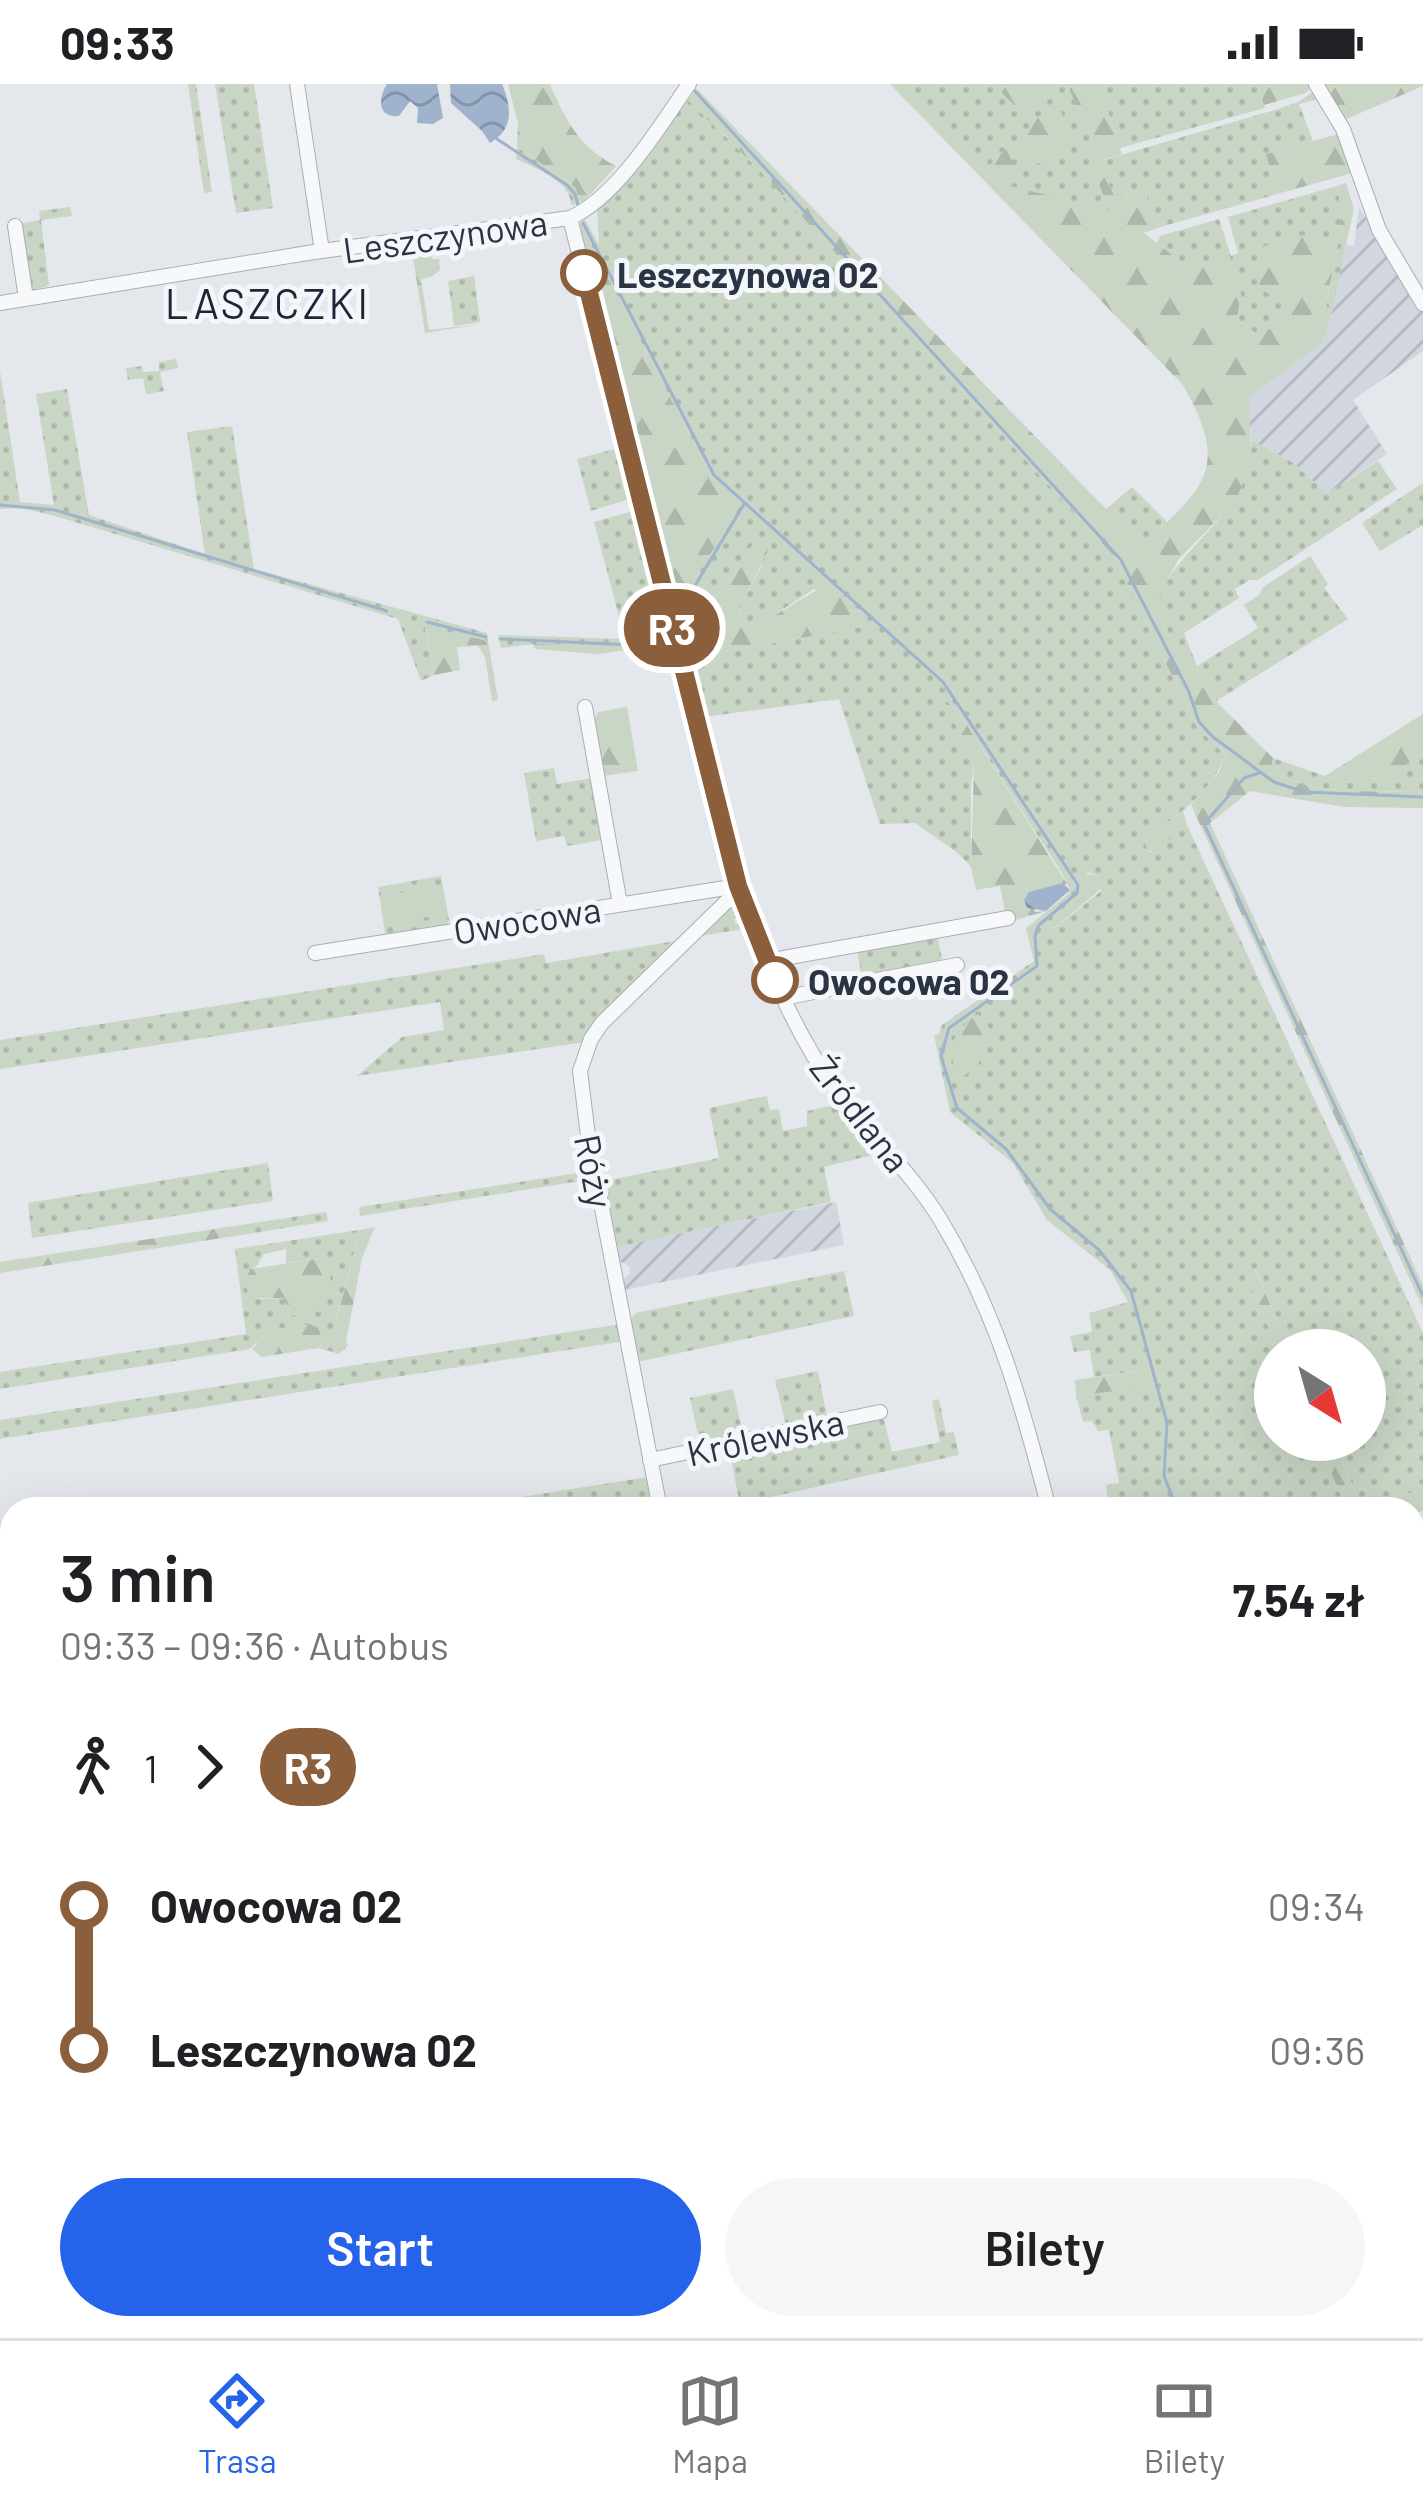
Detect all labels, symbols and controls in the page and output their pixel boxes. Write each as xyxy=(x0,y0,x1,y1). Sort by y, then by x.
text: 09:33 xyxy=(60,15,175,69)
street label: Leszczynowa xyxy=(340,199,550,271)
marker: Leszczynowa 02 xyxy=(562,251,606,295)
place label: Leszczynowa 02 xyxy=(617,252,879,295)
district label: LASZCZKI xyxy=(165,277,371,327)
line badge: R3 xyxy=(618,589,726,667)
text: R3 xyxy=(648,603,696,653)
street label: Owocowa xyxy=(450,886,604,952)
marker: Owocowa 02 xyxy=(753,958,797,1002)
place label: Owocowa 02 xyxy=(808,959,1010,1002)
street label: Źródlana xyxy=(802,1046,920,1180)
street label: Róży xyxy=(567,1131,623,1211)
north arrow xyxy=(1254,1329,1386,1461)
map controls xyxy=(1254,1329,1386,1461)
street label: Królewska xyxy=(683,1398,847,1474)
text: 3 min xyxy=(60,1536,216,1615)
text: 7.54 zł xyxy=(1233,1572,1365,1626)
text: 09:33 – 09:36 · Autobus xyxy=(60,1621,449,1668)
icon: walk xyxy=(60,1734,126,1800)
icon: forward xyxy=(176,1734,242,1800)
text: R3 xyxy=(284,1742,332,1792)
text: 1 xyxy=(144,1744,158,1791)
text: Owocowa 02 xyxy=(150,1878,402,1932)
text: 09:34 xyxy=(1268,1882,1365,1929)
text: Leszczynowa 02 xyxy=(150,2022,477,2076)
text: 09:36 xyxy=(1269,2026,1365,2073)
button: Start xyxy=(60,2178,701,2316)
button: Bilety xyxy=(725,2178,1365,2316)
tab: Trasa xyxy=(198,2368,277,2480)
tab: Mapa xyxy=(672,2368,748,2480)
tab: Bilety xyxy=(1144,2368,1225,2480)

